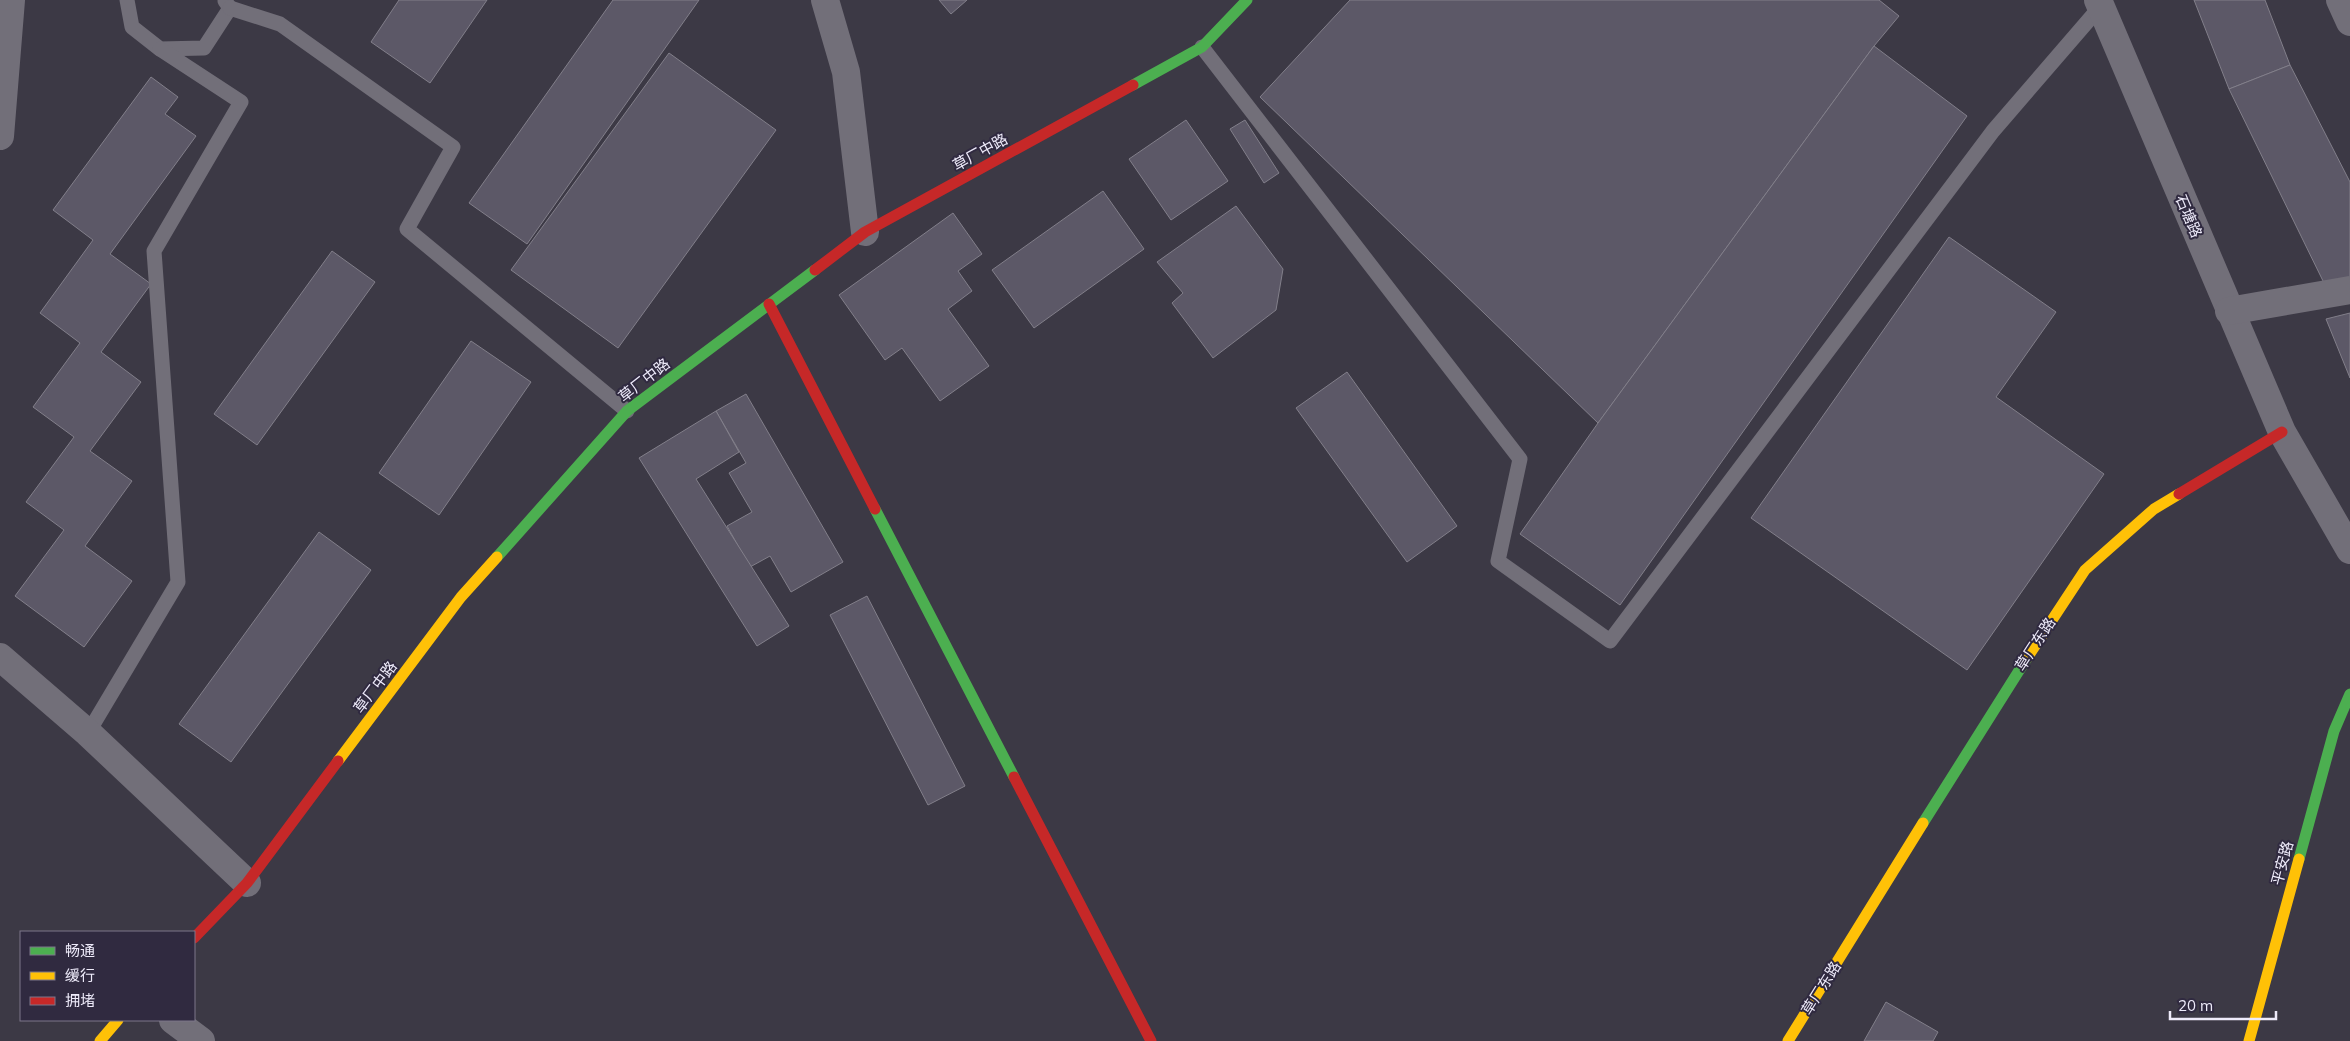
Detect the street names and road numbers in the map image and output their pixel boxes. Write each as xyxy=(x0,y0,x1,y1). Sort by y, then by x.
street label: 草厂中路 xyxy=(949,129,1011,175)
street label: 石塘路 xyxy=(2171,192,2207,240)
street label: 草厂中路 xyxy=(615,354,673,406)
street label: 草厂东路 xyxy=(2011,614,2059,674)
street label: 草厂中路 xyxy=(349,657,401,717)
street label: 平安路 xyxy=(2267,839,2297,887)
street label: 草厂东路 xyxy=(1797,958,1845,1018)

